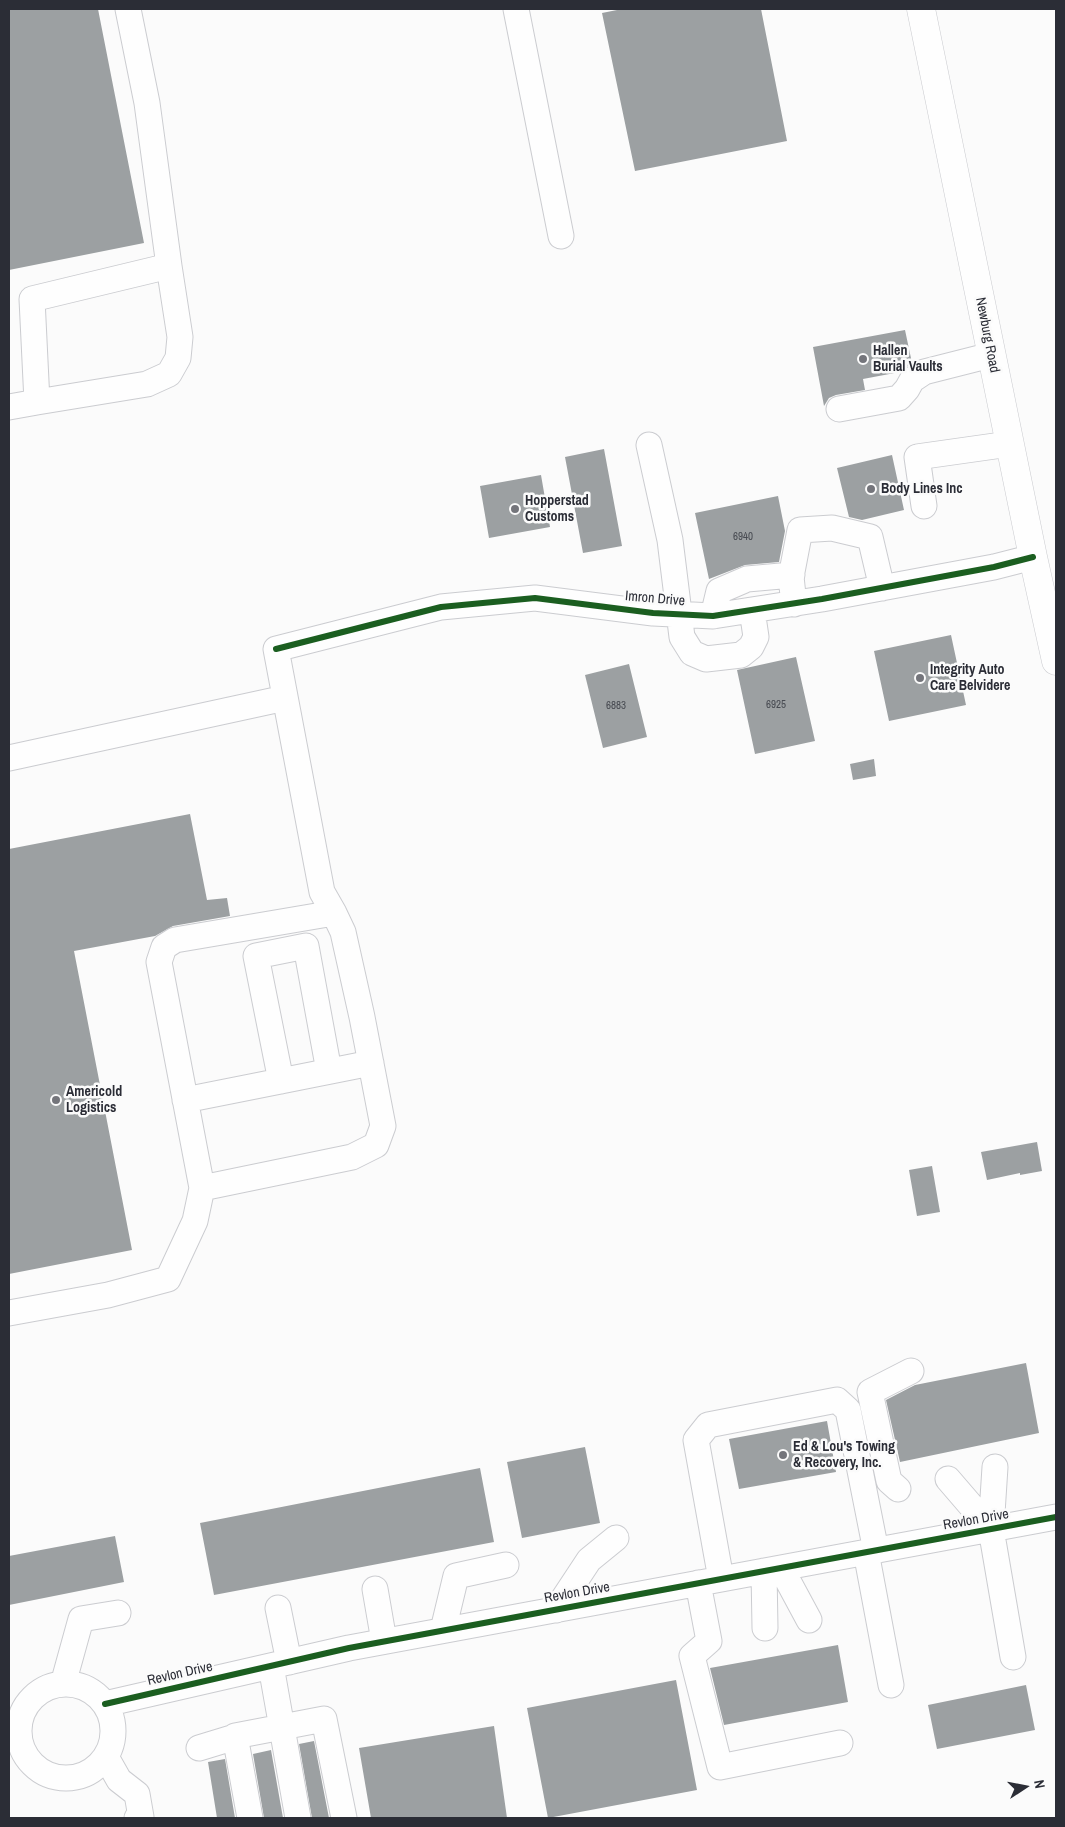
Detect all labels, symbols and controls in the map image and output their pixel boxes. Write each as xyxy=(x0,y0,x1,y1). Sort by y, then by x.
street label: Newburg Road xyxy=(971,296,1003,374)
place label: Hallen Burial Vaults xyxy=(873,343,943,376)
marker: Hallen Burial Vaults xyxy=(857,353,869,365)
place label: Body Lines Inc xyxy=(881,481,963,497)
marker: Body Lines Inc xyxy=(865,483,877,495)
place label: Hopperstad Customs xyxy=(525,493,589,526)
marker: Hopperstad Customs xyxy=(509,503,521,515)
house number: 6940 xyxy=(733,530,753,544)
street label: Imron Drive xyxy=(624,588,686,610)
place label: Integrity Auto Care Belvidere xyxy=(930,662,1010,694)
marker: Integrity Auto Care Belvidere xyxy=(914,672,926,684)
house number: 6925 xyxy=(766,698,786,712)
house number: 6883 xyxy=(606,699,626,713)
place label: Americold Logistics xyxy=(66,1084,122,1116)
marker: Americold Logistics xyxy=(50,1094,62,1106)
place label: Ed & Lou's Towing & Recovery, Inc. xyxy=(793,1439,895,1471)
marker: Ed & Lou's Towing & Recovery, Inc. xyxy=(777,1449,789,1461)
street label: Revlon Drive xyxy=(942,1506,1010,1534)
street label: Revlon Drive xyxy=(543,1579,611,1607)
street label: Revlon Drive xyxy=(146,1658,214,1690)
north arrow xyxy=(1000,1762,1050,1812)
text: N xyxy=(1030,1778,1049,1790)

